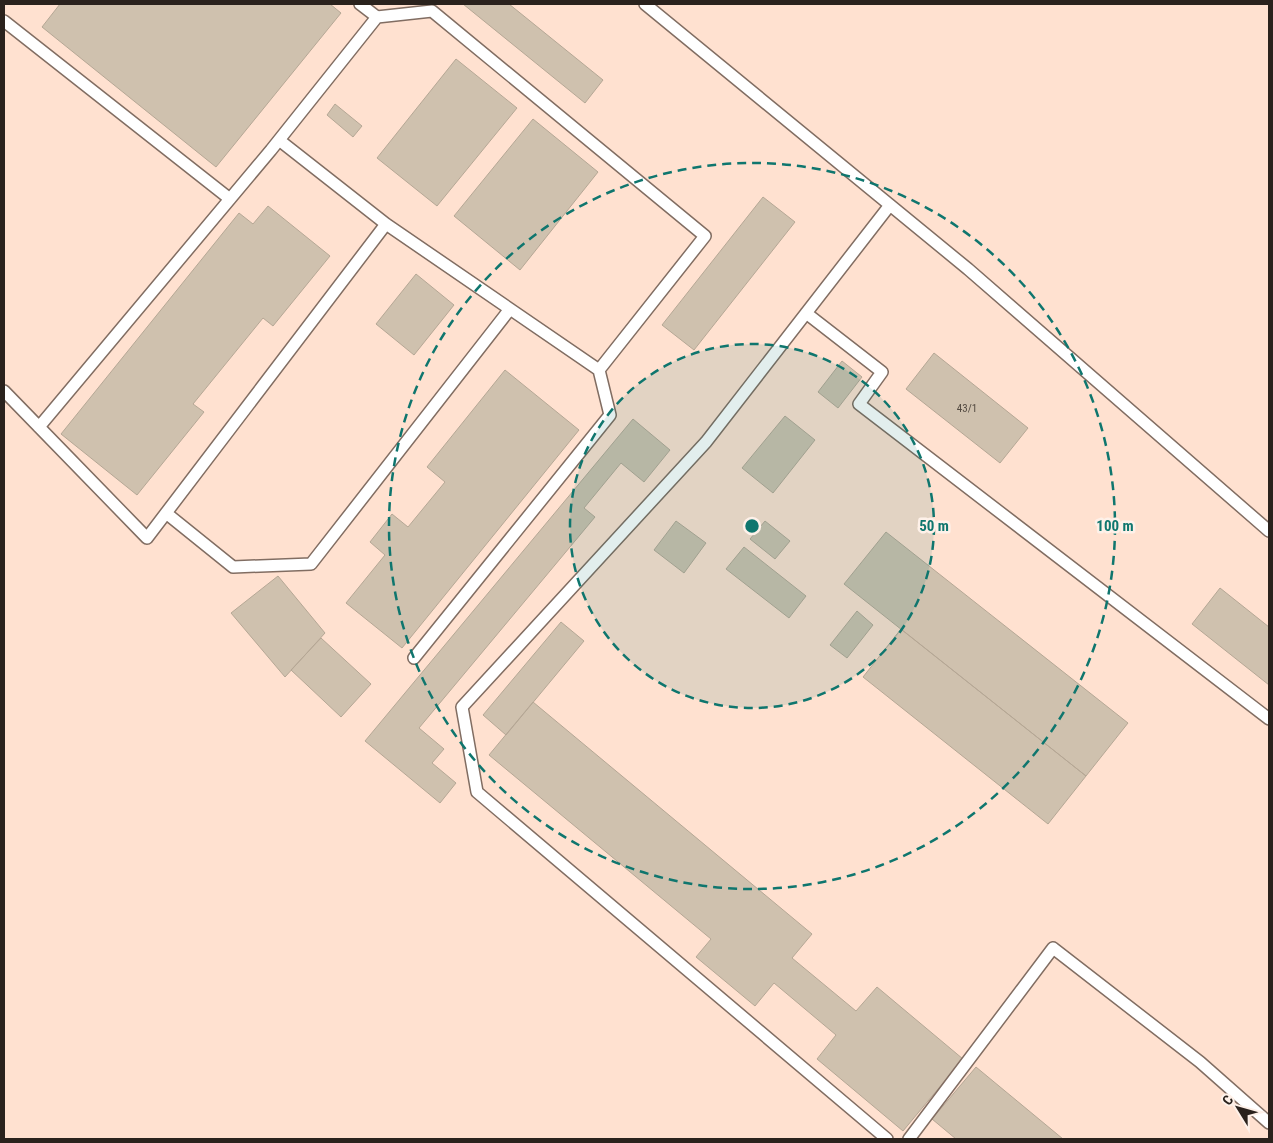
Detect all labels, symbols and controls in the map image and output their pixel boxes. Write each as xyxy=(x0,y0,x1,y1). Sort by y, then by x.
house number: 43/1 xyxy=(957,402,977,415)
centre of rings xyxy=(743,517,761,535)
text: 50 m xyxy=(919,517,949,535)
text: 100 m xyxy=(1096,517,1134,535)
north arrow xyxy=(1213,1083,1263,1133)
text: С xyxy=(1219,1092,1236,1108)

